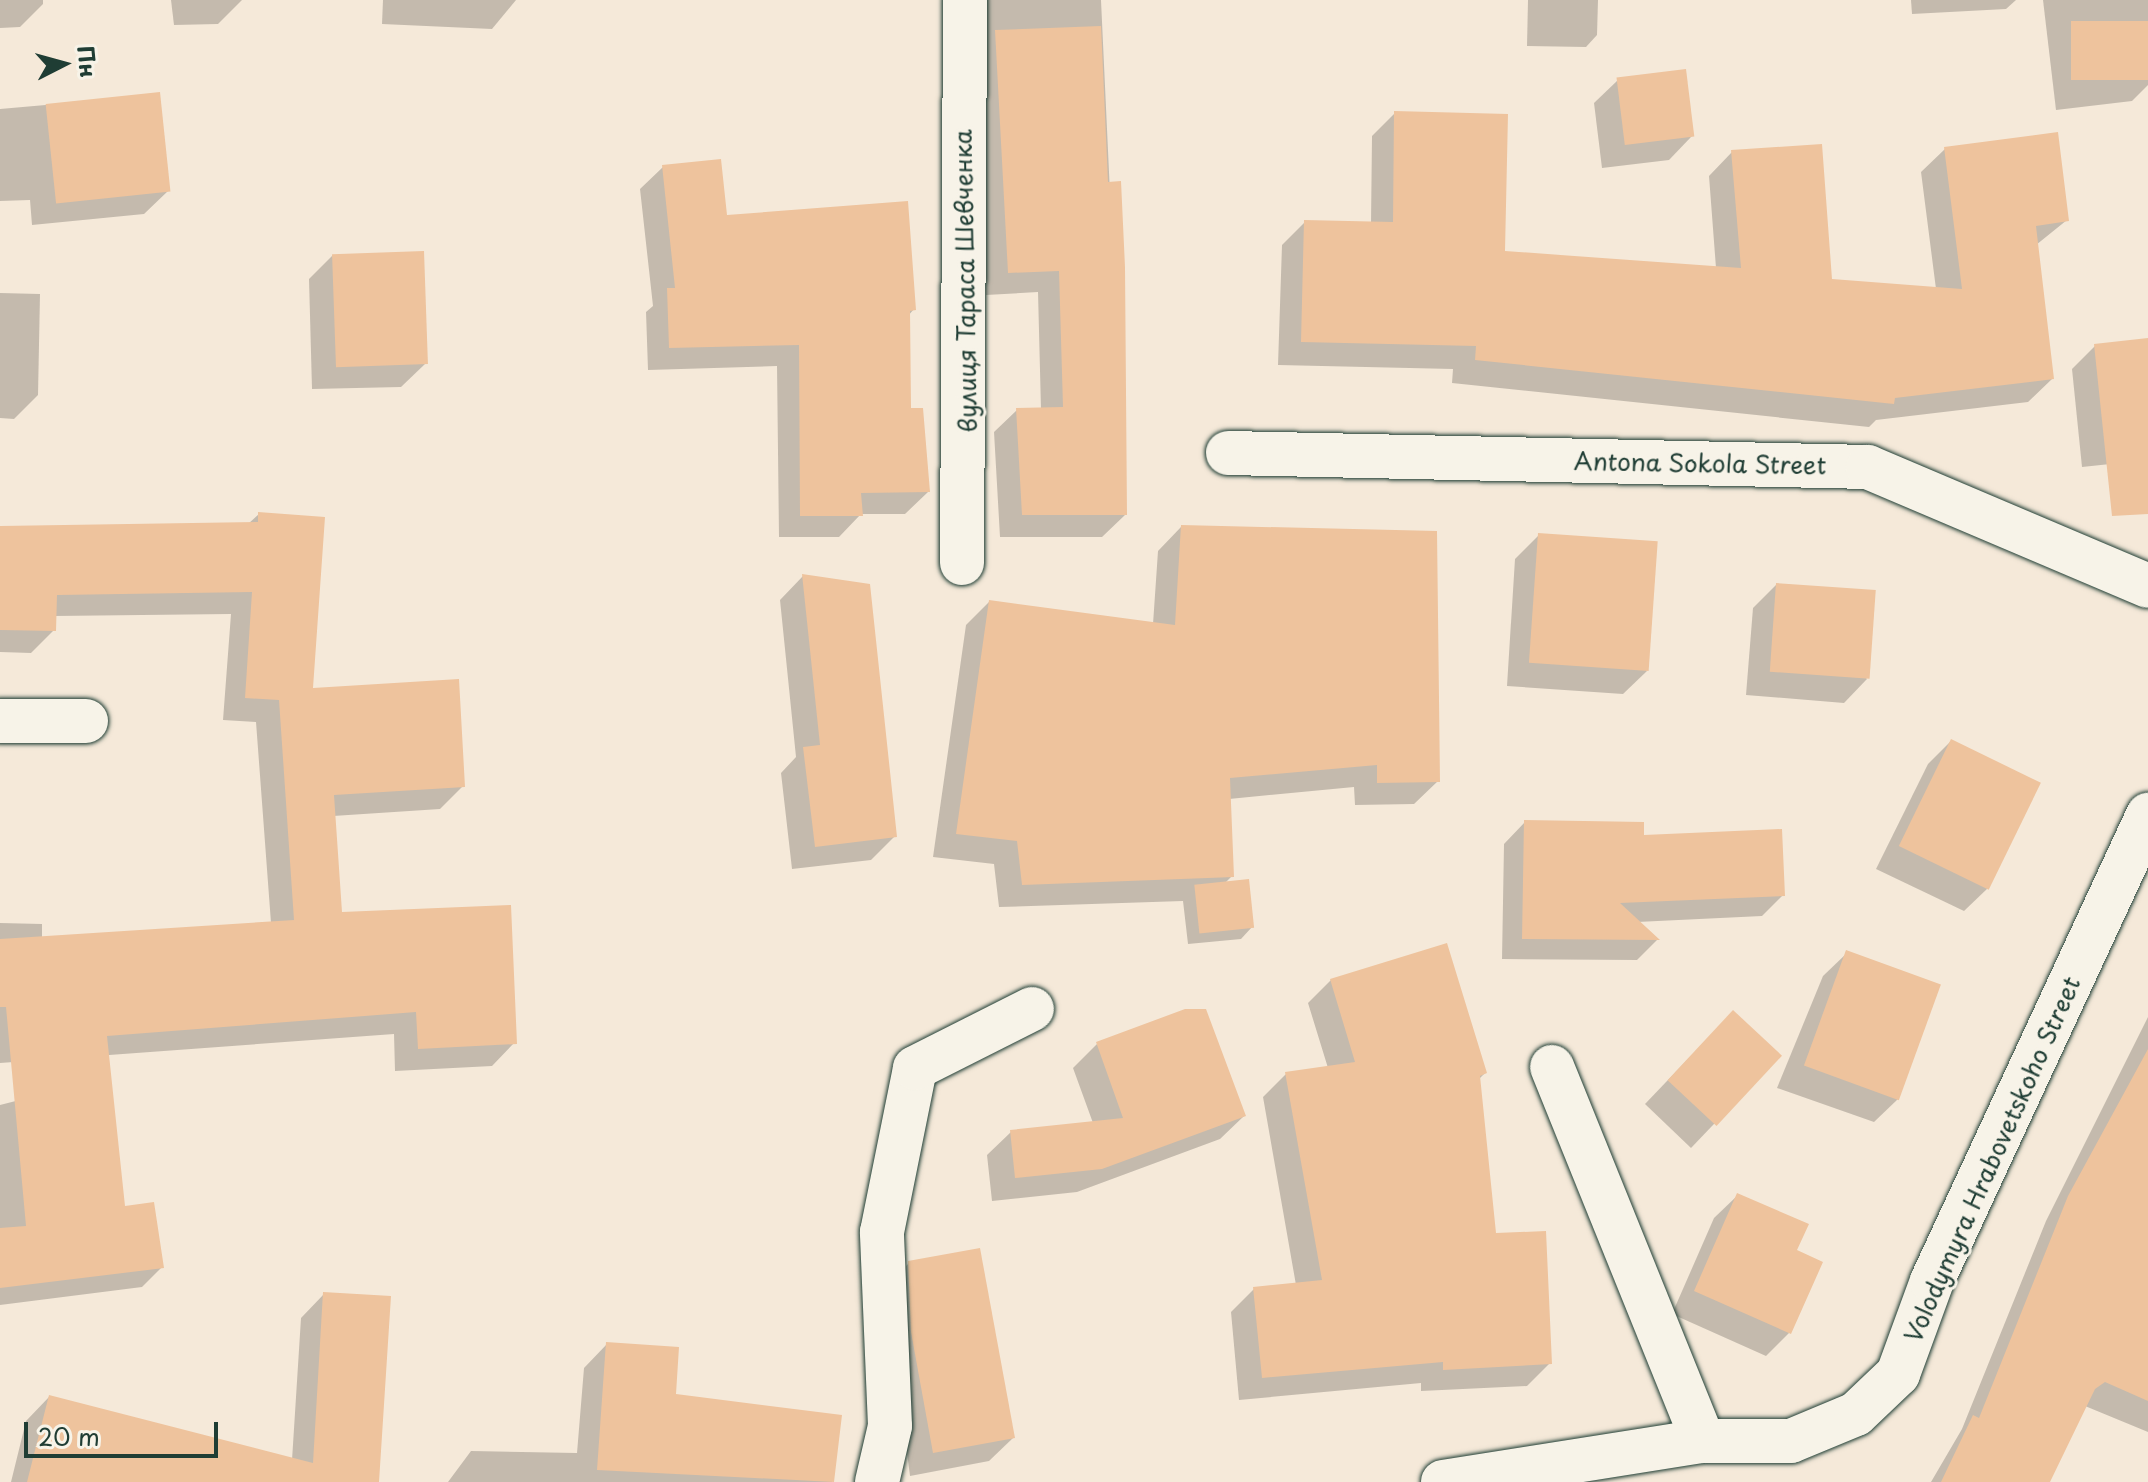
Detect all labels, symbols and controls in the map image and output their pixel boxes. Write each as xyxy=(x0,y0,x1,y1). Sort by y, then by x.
north arrow xyxy=(24,24,104,104)
text: Пн xyxy=(70,44,106,79)
street label: вулиця Тараса Шевченка xyxy=(948,128,982,434)
street label: Antona Sokola Street xyxy=(1574,446,1826,480)
street label: Volodymyra Hrabovetskoho Street xyxy=(1898,972,2086,1346)
scale bar xyxy=(28,1406,222,1456)
text: 20 m xyxy=(38,1418,100,1454)

